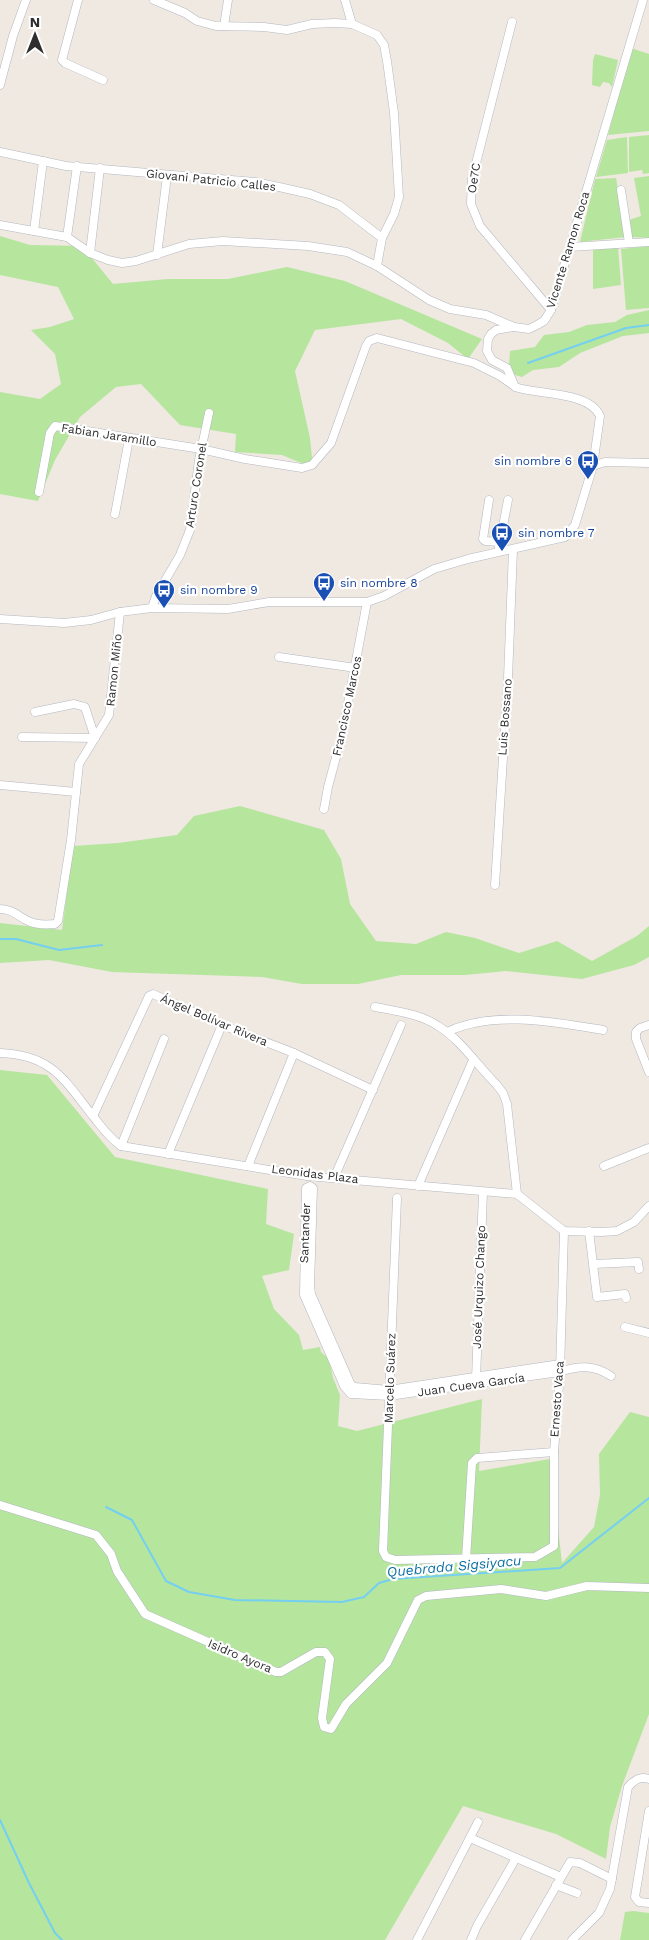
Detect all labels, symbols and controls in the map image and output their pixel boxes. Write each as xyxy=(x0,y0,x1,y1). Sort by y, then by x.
north arrow xyxy=(10,10,60,60)
text: N xyxy=(30,14,40,30)
street label: Oe7C xyxy=(465,162,483,194)
street label: Giovani Patricio Calles xyxy=(145,166,277,194)
street label: Vicente Ramon Roca xyxy=(544,190,593,310)
street label: Fabian Jaramillo xyxy=(60,421,158,449)
street label: Arturo Coronel xyxy=(182,441,210,529)
bus stop icon: sin nombre 6 xyxy=(576,449,600,480)
place label: sin nombre 6 xyxy=(494,454,572,468)
bus stop icon: sin nombre 7 xyxy=(490,521,514,552)
place label: sin nombre 7 xyxy=(518,526,595,540)
bus stop icon: sin nombre 8 xyxy=(312,571,336,602)
place label: sin nombre 8 xyxy=(340,576,418,590)
bus stop icon: sin nombre 9 xyxy=(152,578,176,609)
place label: sin nombre 9 xyxy=(180,583,258,597)
street label: Ramon Miño xyxy=(103,633,125,707)
street label: Francisco Marcos xyxy=(330,655,364,757)
street label: Luis Bossano xyxy=(495,678,515,756)
street label: Ángel Bolívar Rivera xyxy=(158,991,270,1049)
street label: Leonidas Plaza xyxy=(271,1162,359,1186)
street label: Santander xyxy=(297,1203,313,1263)
street label: José Urquizo Chango xyxy=(470,1225,488,1349)
street label: Marcelo Suárez xyxy=(381,1333,399,1423)
street label: Ernesto Vaca xyxy=(547,1360,567,1438)
street label: Juan Cueva García xyxy=(416,1370,526,1399)
water label: Quebrada Sigsiyacu xyxy=(386,1552,522,1580)
street label: Isidro Ayora xyxy=(206,1636,274,1676)

